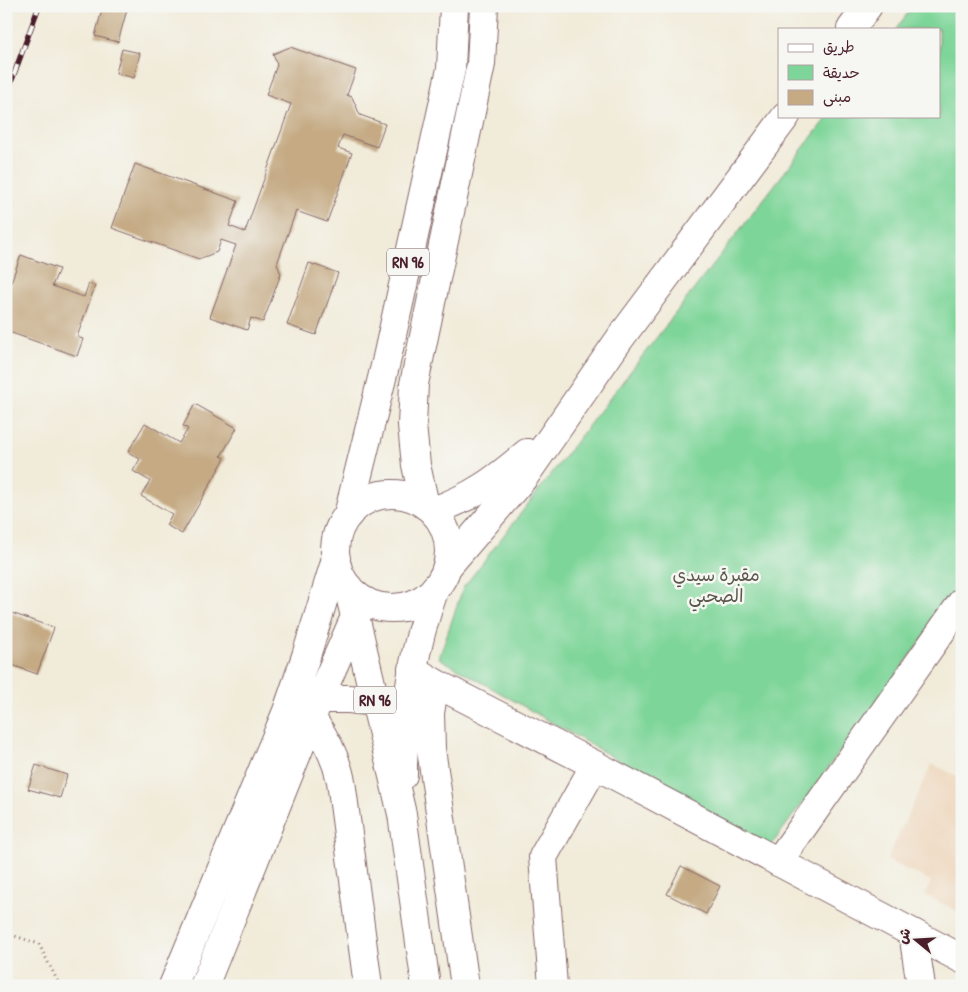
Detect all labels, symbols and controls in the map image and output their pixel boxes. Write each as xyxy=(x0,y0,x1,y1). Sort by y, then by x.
legend xyxy=(778,28,940,118)
text: طريق xyxy=(823,36,855,57)
text: حديقة xyxy=(823,62,860,83)
text: مبنى xyxy=(823,86,851,107)
road number: RN 96 xyxy=(387,248,429,276)
park label: مقبرة سيدي الصحبي xyxy=(672,562,760,612)
road number: RN 96 xyxy=(354,686,396,714)
north arrow xyxy=(890,914,940,964)
text: ش xyxy=(892,926,915,946)

